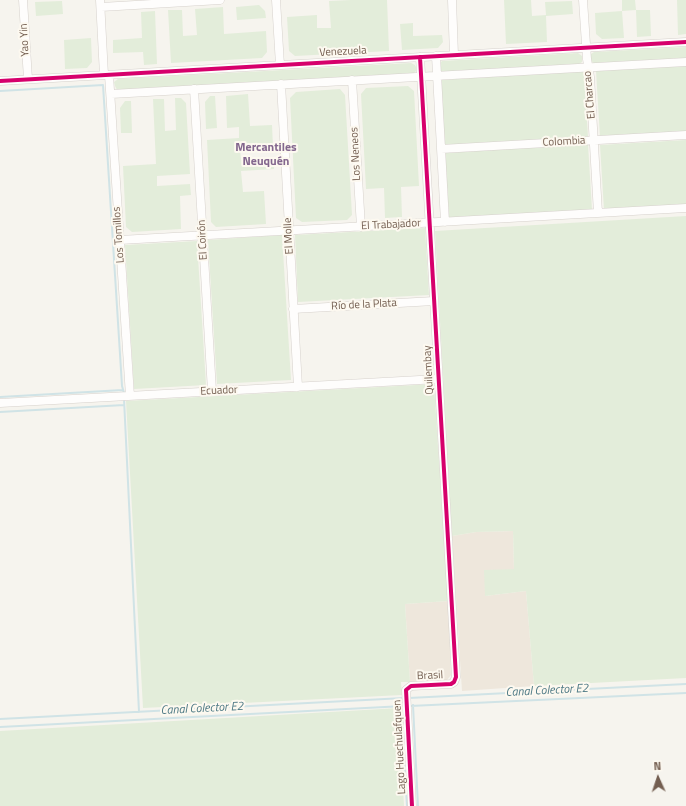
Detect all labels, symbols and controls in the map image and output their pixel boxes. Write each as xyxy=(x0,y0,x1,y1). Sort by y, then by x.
street label: Yao Yin xyxy=(18,23,32,57)
street label: Venezuela xyxy=(319,44,367,60)
street label: El Charcao xyxy=(581,70,599,120)
street label: Los Neneos xyxy=(348,127,364,181)
street label: Colombia xyxy=(542,134,586,150)
district label: Mercantiles Neuquén xyxy=(235,141,297,169)
street label: Los Tomillos xyxy=(110,206,128,264)
street label: El Molle xyxy=(281,217,297,255)
street label: El Trabajador xyxy=(361,217,421,233)
street label: El Coirón xyxy=(195,219,211,261)
street label: Río de la Plata xyxy=(331,297,397,313)
street label: Quilembay xyxy=(421,345,437,395)
street label: Ecuador xyxy=(200,383,238,399)
street label: Brasil xyxy=(417,669,443,683)
water label: Canal Colector E2 xyxy=(505,682,589,700)
street label: Lago Huechulafquen xyxy=(391,699,409,795)
water label: Canal Colector E2 xyxy=(160,700,244,718)
north arrow xyxy=(638,758,678,798)
text: N xyxy=(653,758,662,774)

